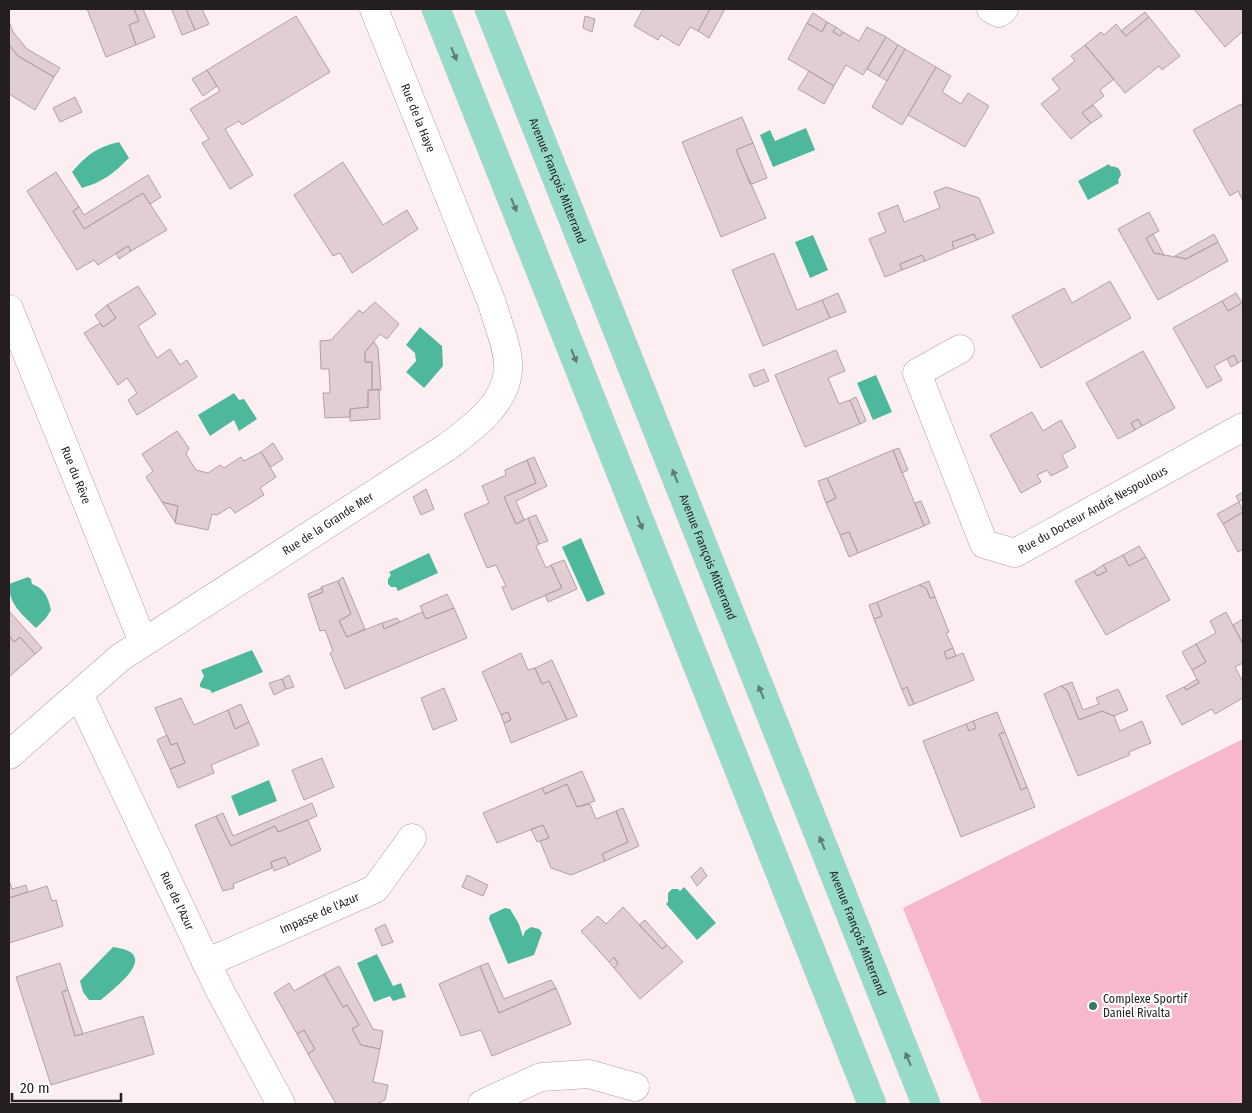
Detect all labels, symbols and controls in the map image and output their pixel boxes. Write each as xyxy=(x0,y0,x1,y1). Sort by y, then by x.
one-way arrow xyxy=(450,47,458,61)
street label: Rue de la Haye xyxy=(398,82,438,154)
street label: Avenue François Mitterrand xyxy=(526,116,589,246)
one-way arrow xyxy=(510,198,518,212)
one-way arrow xyxy=(570,349,578,364)
street label: Rue du Rêve xyxy=(58,444,94,506)
street label: Rue du Docteur André Nespoulous xyxy=(1016,463,1170,557)
one-way arrow xyxy=(671,468,679,483)
street label: Rue de la Grande Mer xyxy=(280,489,377,558)
street label: Avenue François Mitterrand xyxy=(676,492,739,622)
one-way arrow xyxy=(637,516,645,530)
one-way arrow xyxy=(757,685,765,699)
one-way arrow xyxy=(817,836,825,850)
street label: Avenue François Mitterrand xyxy=(826,868,889,998)
street label: Rue de l'Azur xyxy=(157,869,197,933)
street label: Impasse de l'Azur xyxy=(278,889,362,937)
place label: Complexe Sportif Daniel Rivalta xyxy=(1103,992,1188,1020)
marker: Complexe Sportif Daniel Rivalta xyxy=(1087,1000,1099,1012)
one-way arrow xyxy=(903,1052,911,1066)
scale bar xyxy=(12,1070,121,1102)
text: 20 m xyxy=(20,1079,50,1097)

